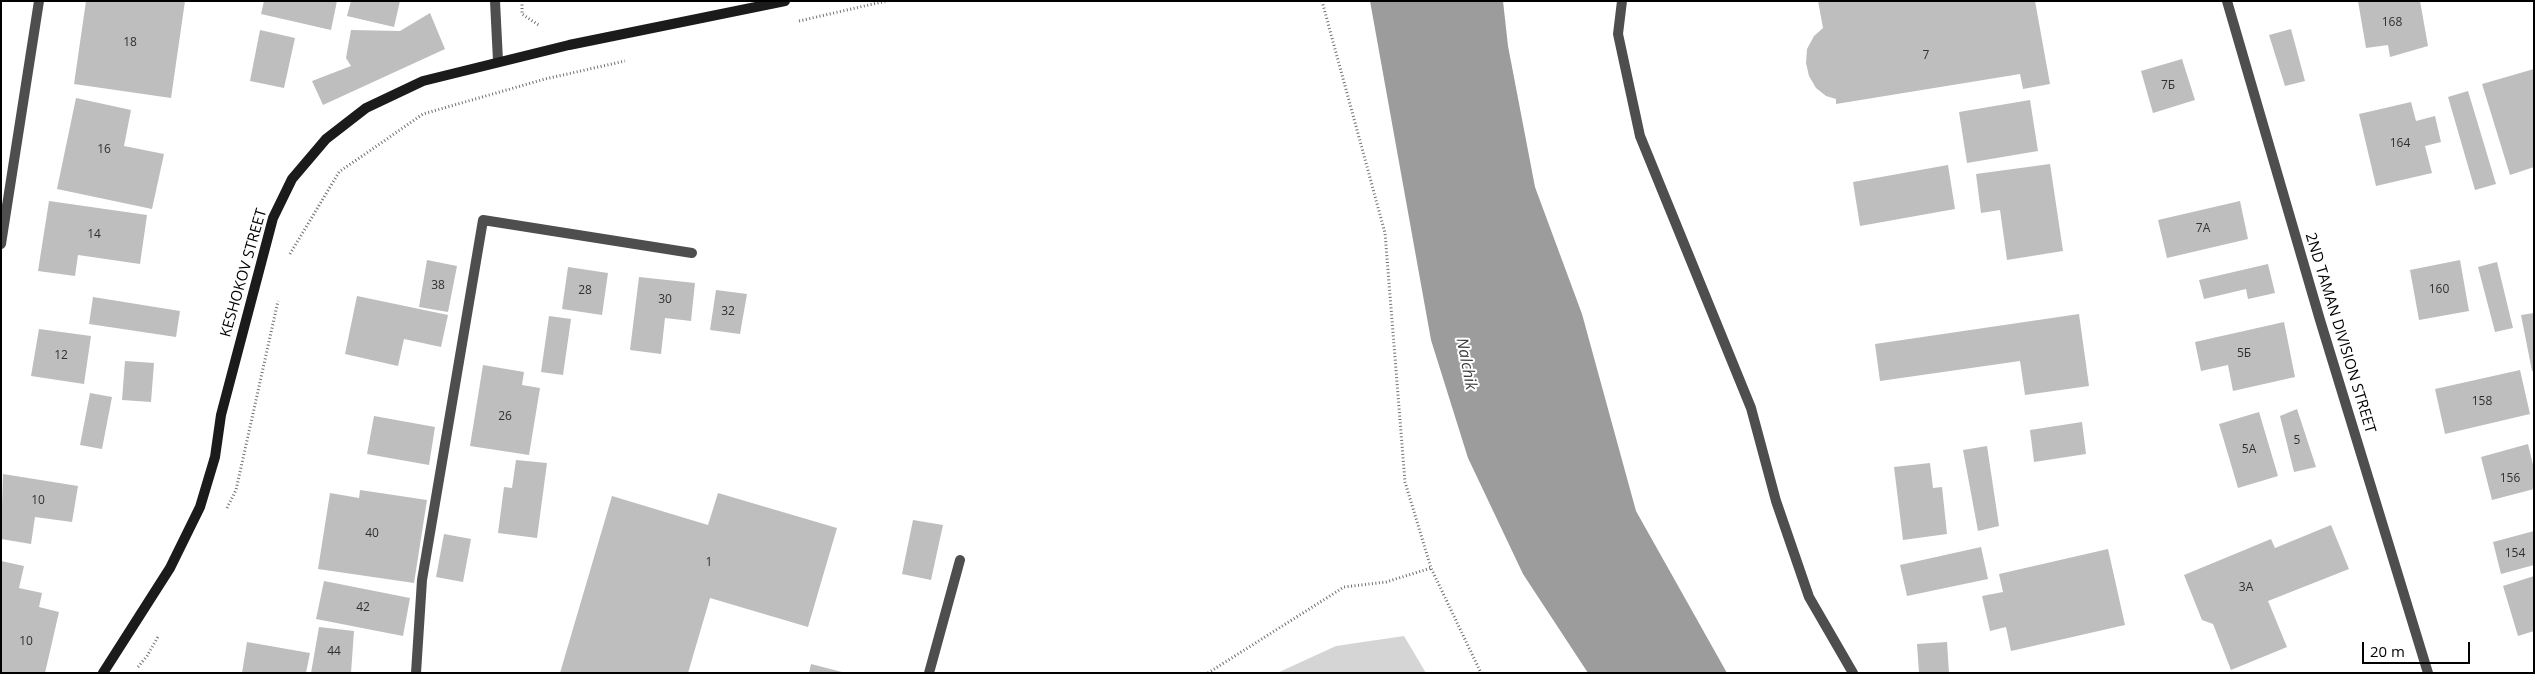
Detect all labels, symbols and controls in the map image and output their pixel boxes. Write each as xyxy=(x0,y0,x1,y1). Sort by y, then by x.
house number: 168 xyxy=(2382,16,2402,30)
house number: 18 xyxy=(123,36,137,50)
house number: 7 xyxy=(1923,49,1929,63)
house number: 7Б xyxy=(2161,79,2175,93)
house number: 164 xyxy=(2390,137,2410,151)
house number: 16 xyxy=(97,143,111,157)
street label: KESHOKOV STREET xyxy=(217,207,271,339)
house number: 7А xyxy=(2196,222,2210,236)
house number: 14 xyxy=(87,228,101,242)
street label: 2ND TAMAN DIVISION STREET xyxy=(2301,231,2379,435)
house number: 38 xyxy=(431,279,445,293)
house number: 160 xyxy=(2429,283,2449,297)
house number: 28 xyxy=(578,284,592,298)
house number: 30 xyxy=(658,293,672,307)
house number: 32 xyxy=(721,305,735,319)
water label: Nalchik xyxy=(1452,336,1480,392)
house number: 5Б xyxy=(2237,347,2251,361)
house number: 12 xyxy=(54,349,68,363)
house number: 158 xyxy=(2472,395,2492,409)
house number: 26 xyxy=(498,410,512,424)
house number: 5 xyxy=(2294,434,2300,448)
house number: 5А xyxy=(2242,443,2256,457)
house number: 156 xyxy=(2500,472,2520,486)
house number: 10 xyxy=(31,494,45,508)
house number: 40 xyxy=(365,527,379,541)
house number: 154 xyxy=(2505,547,2525,561)
house number: 1 xyxy=(706,556,712,570)
house number: 3А xyxy=(2239,581,2253,595)
house number: 42 xyxy=(356,601,370,615)
scale bar xyxy=(2365,632,2472,664)
house number: 10 xyxy=(19,635,33,649)
text: 20 m xyxy=(2370,641,2405,661)
house number: 44 xyxy=(327,645,341,659)

